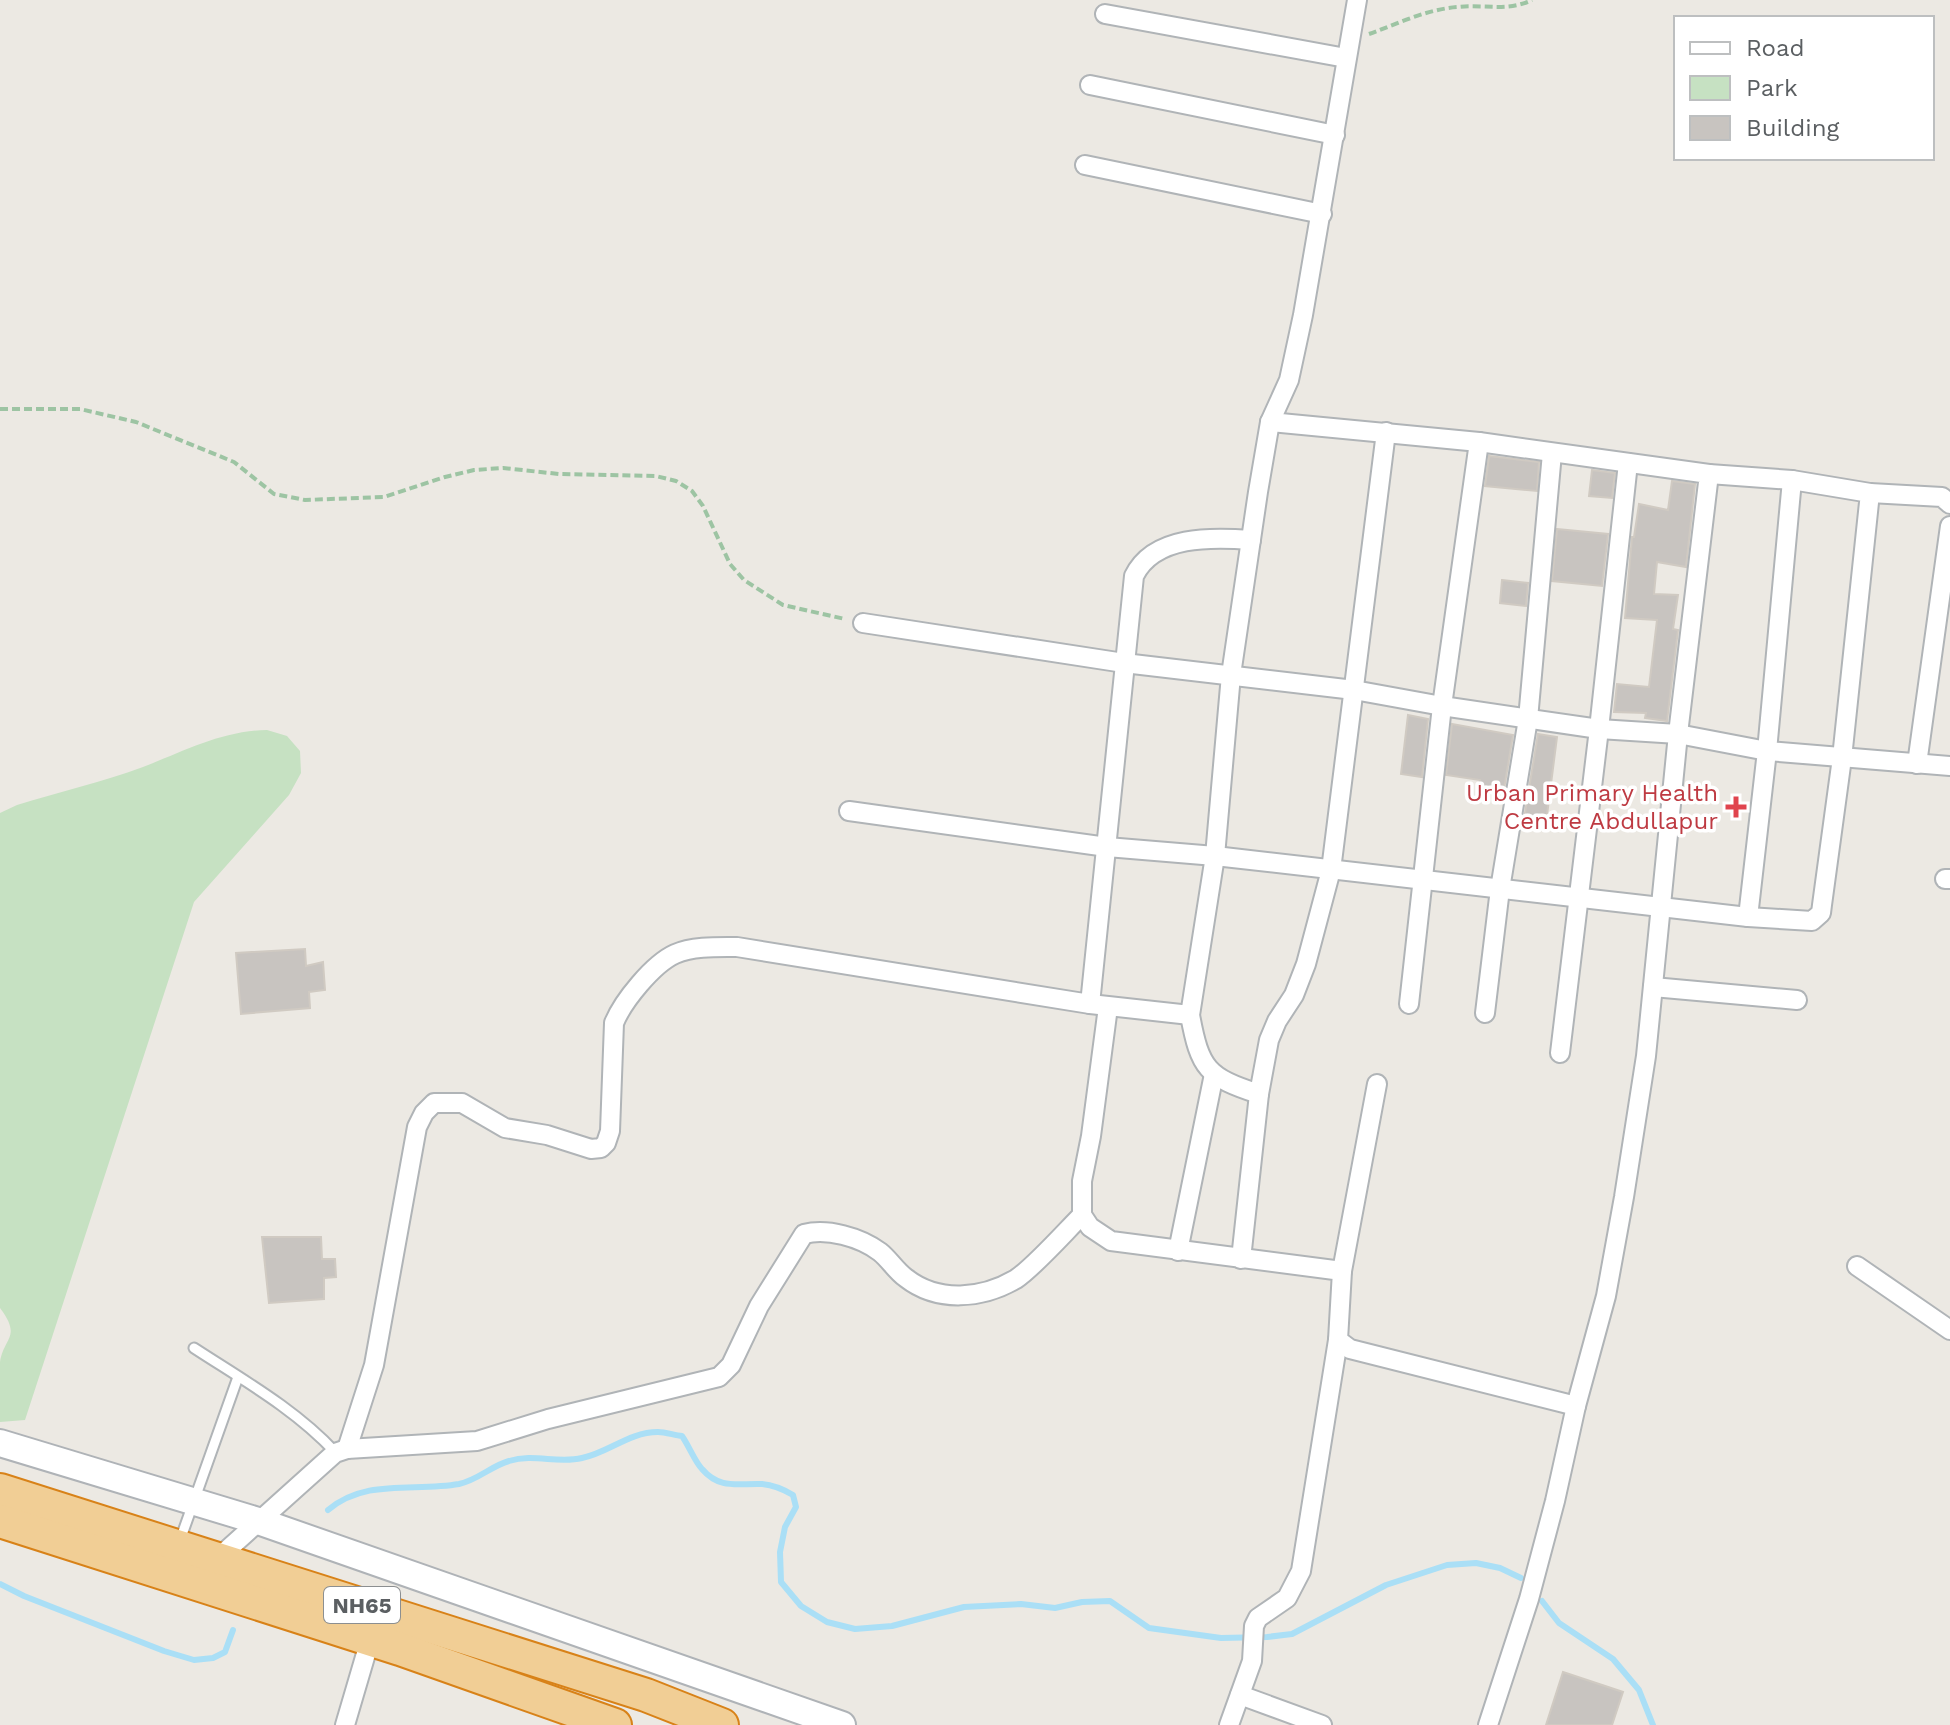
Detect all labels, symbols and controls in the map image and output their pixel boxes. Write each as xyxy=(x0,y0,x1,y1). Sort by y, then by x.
legend xyxy=(1674,16,1934,160)
text: Road xyxy=(1746,34,1805,62)
text: Park xyxy=(1746,74,1798,102)
text: Building xyxy=(1746,114,1839,142)
place label: Urban Primary Health Centre Abdullapur xyxy=(1466,779,1718,835)
marker: Urban Primary Health Centre Abdullapur xyxy=(1725,796,1747,818)
road number: NH65 xyxy=(324,1587,400,1623)

